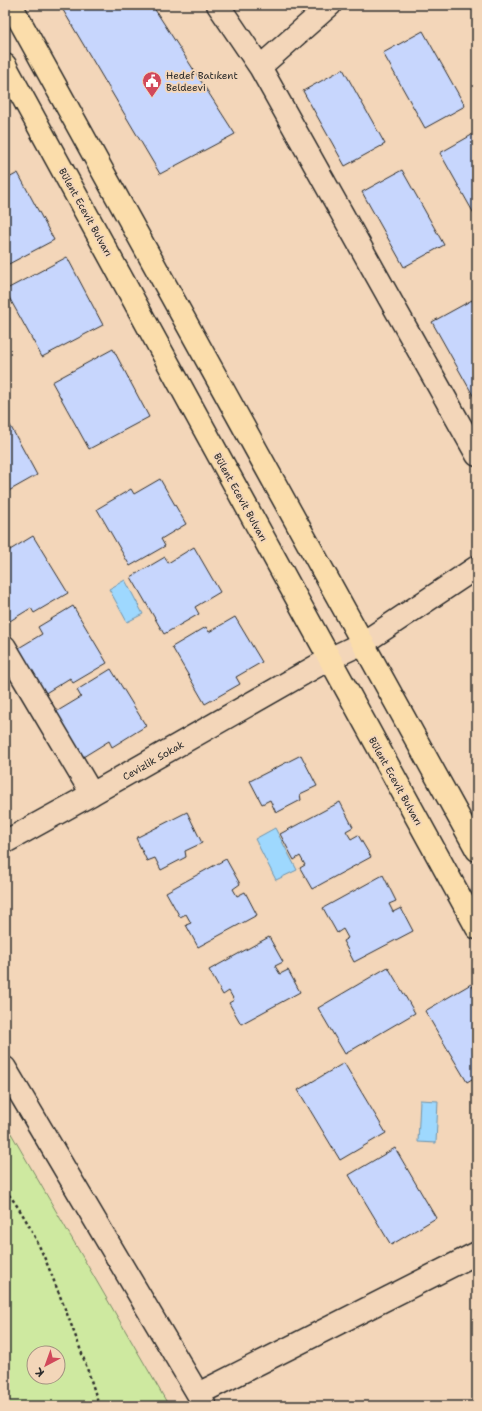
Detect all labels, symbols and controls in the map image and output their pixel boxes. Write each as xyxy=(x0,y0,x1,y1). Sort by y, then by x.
place label: Hedef Batıkent Beldeevi xyxy=(166,69,238,94)
public building icon: Hedef Batıkent Beldeevi xyxy=(141,70,163,98)
street label: Bülent Ecevit Bulvarı xyxy=(56,166,115,259)
street label: Bülent Ecevit Bulvarı xyxy=(211,451,270,544)
street label: Bülent Ecevit Bulvarı xyxy=(366,735,425,828)
street label: Cevizlik Sokak xyxy=(120,738,186,783)
north arrow xyxy=(26,1345,66,1385)
text: K xyxy=(32,1364,48,1380)

